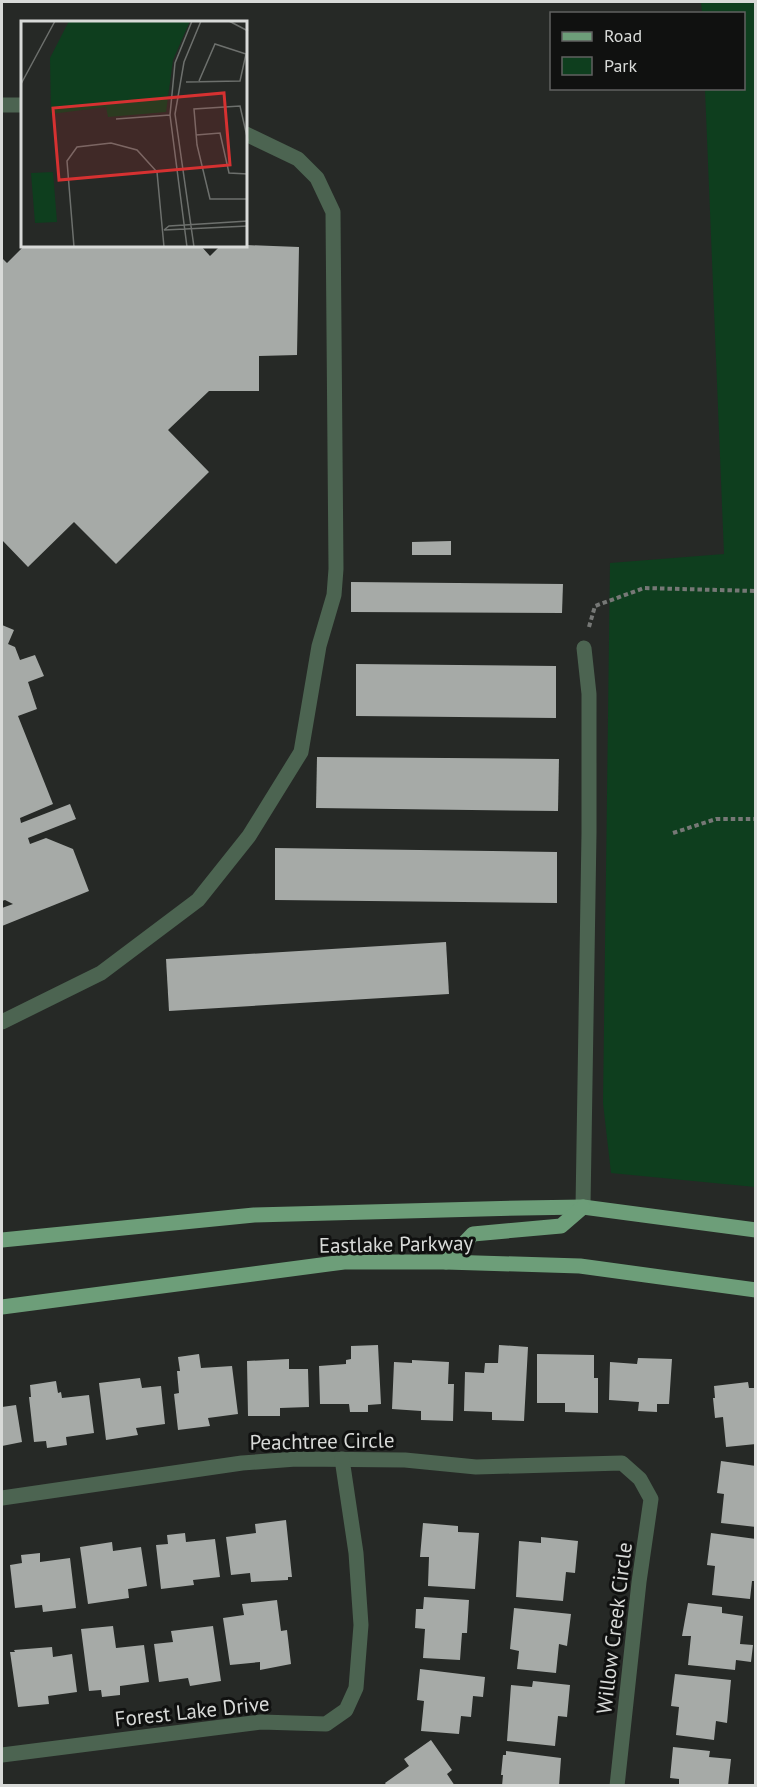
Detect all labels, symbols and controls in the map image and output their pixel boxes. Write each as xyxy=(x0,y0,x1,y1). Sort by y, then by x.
legend xyxy=(550,12,745,90)
inset map xyxy=(21,21,248,248)
text: Road xyxy=(604,24,642,47)
text: Park xyxy=(604,54,637,77)
street label: Eastlake Parkway xyxy=(319,1229,474,1259)
street label: Peachtree Circle xyxy=(249,1426,395,1456)
street label: Willow Creek Circle xyxy=(590,1541,638,1715)
street label: Forest Lake Drive xyxy=(113,1689,271,1733)

